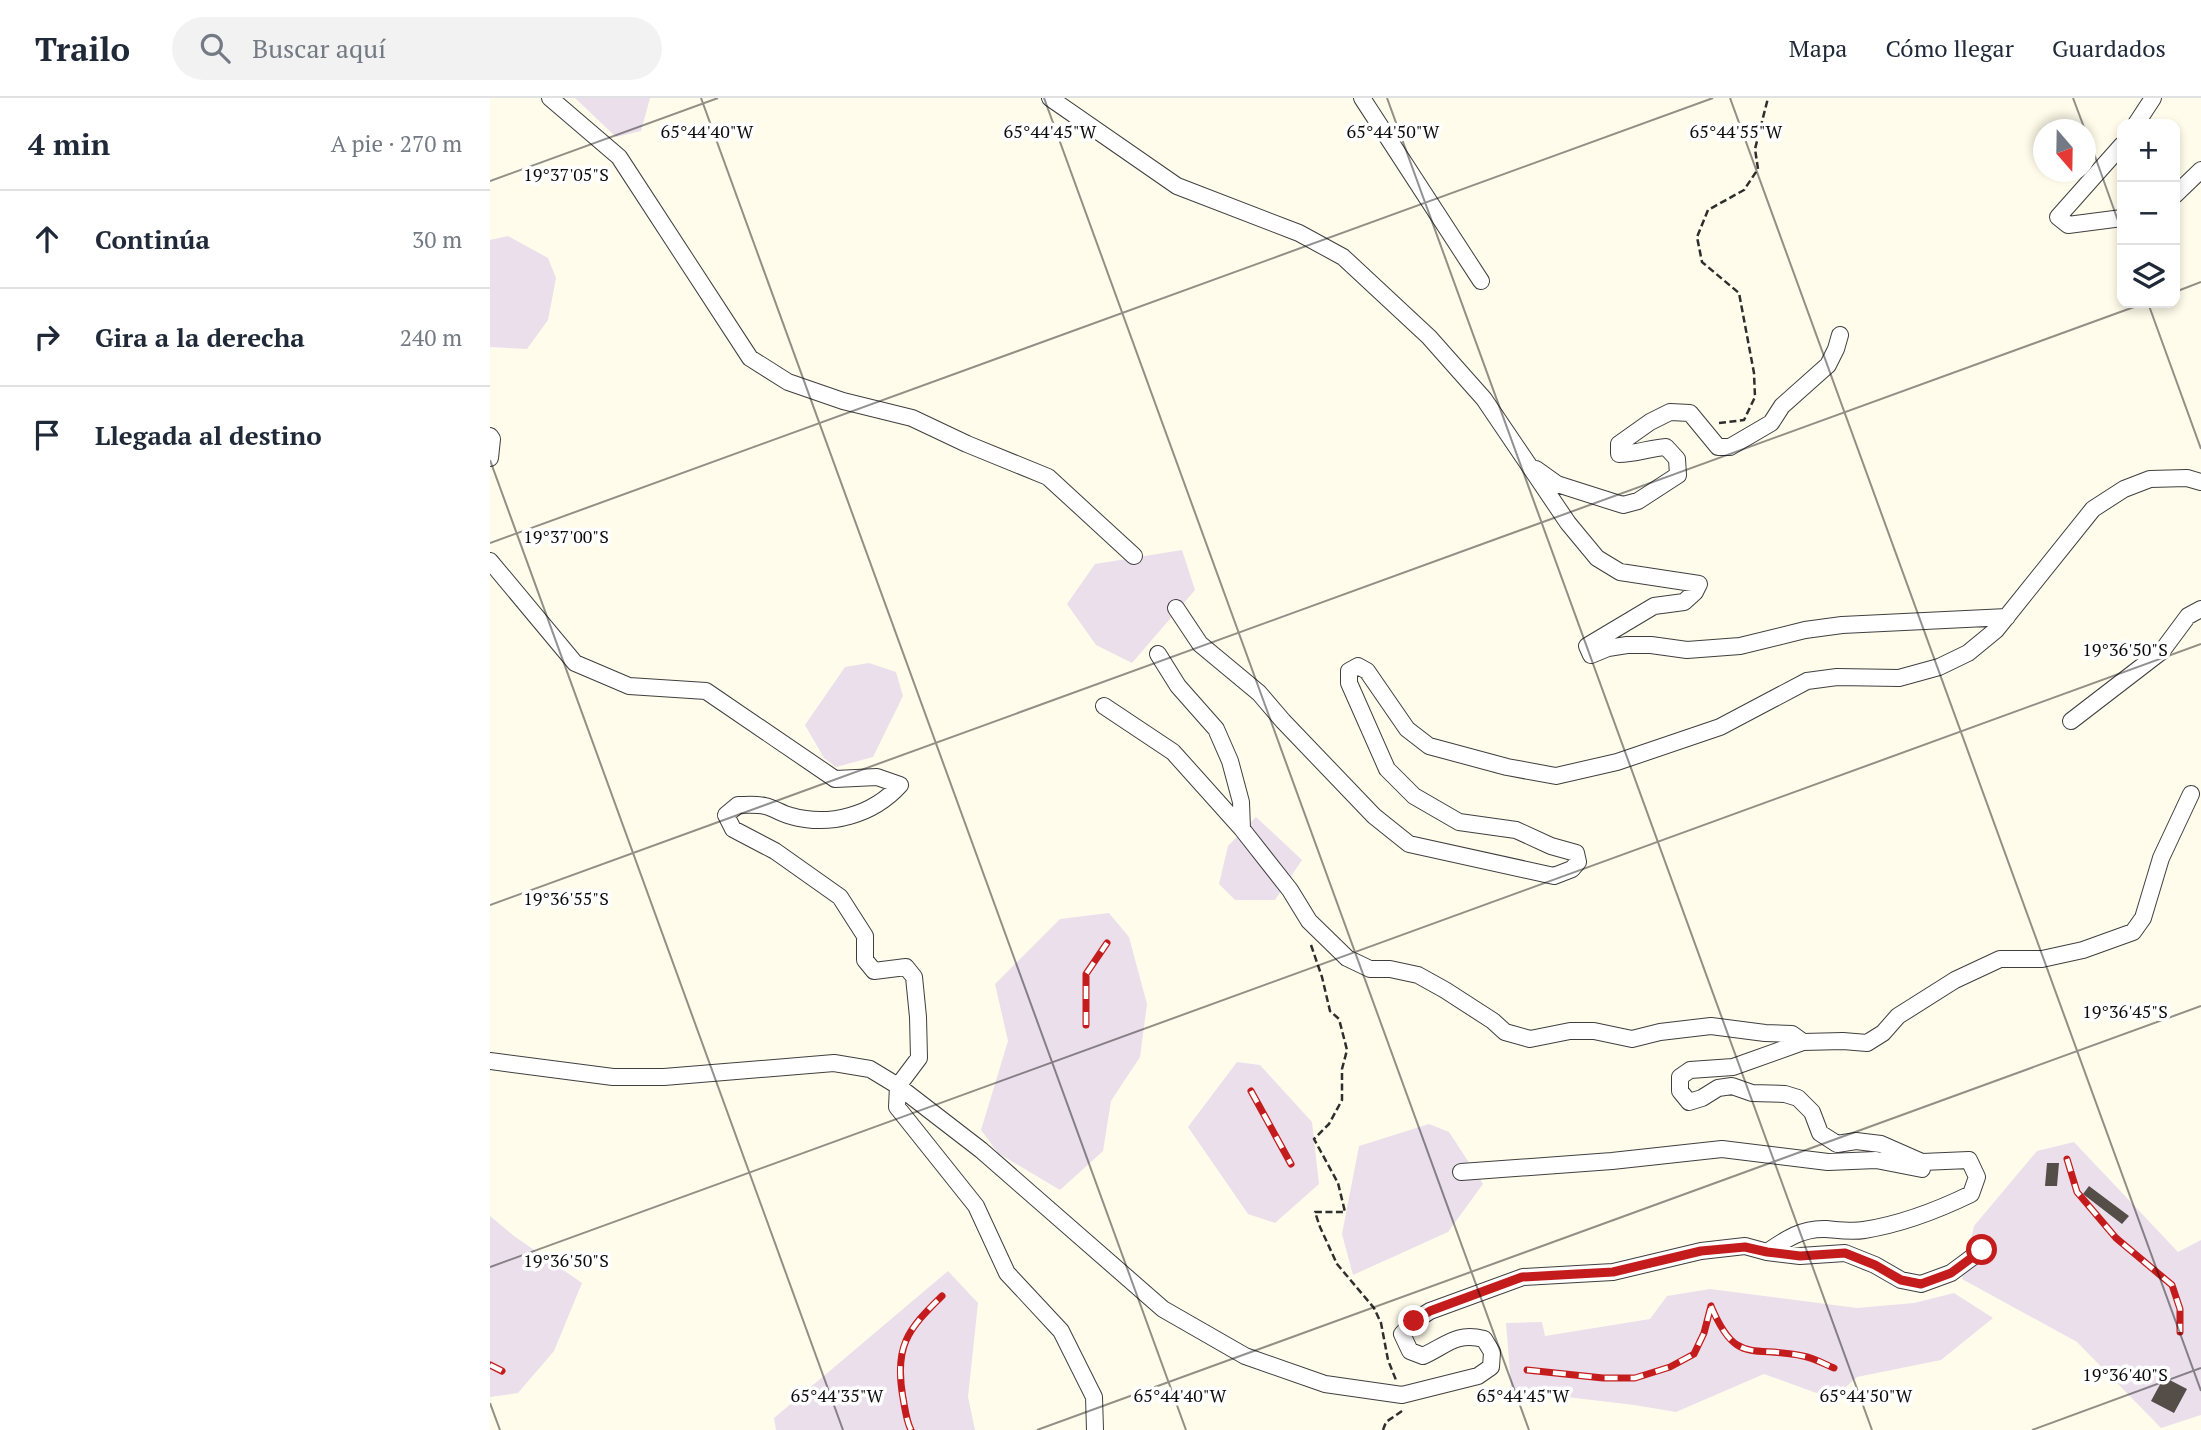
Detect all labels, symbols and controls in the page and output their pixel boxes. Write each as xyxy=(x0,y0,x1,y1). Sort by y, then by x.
search box xyxy=(172,17,662,80)
text: Trailo xyxy=(35,27,130,70)
icon: search xyxy=(196,29,234,67)
text: Buscar aquí xyxy=(252,31,386,65)
text: Mapa xyxy=(1789,32,1847,64)
text: Cómo llegar xyxy=(1885,32,2014,64)
text: Guardados xyxy=(2052,32,2166,64)
text: 65°44'40"W xyxy=(661,119,754,143)
text: 65°44'45"W xyxy=(1004,119,1097,143)
text: 65°44'50"W xyxy=(1347,119,1440,143)
text: 65°44'55"W xyxy=(1690,119,1783,143)
north arrow xyxy=(2033,119,2096,182)
map controls xyxy=(2117,119,2180,308)
button: + xyxy=(2117,119,2180,182)
text: 4 min xyxy=(28,124,110,164)
text: A pie · 270 m xyxy=(331,128,462,159)
text: 19°37'05"S xyxy=(523,162,609,186)
button: − xyxy=(2117,182,2180,245)
icon: ahead xyxy=(28,220,66,258)
text: Continúa xyxy=(95,222,210,256)
text: 30 m xyxy=(412,224,462,255)
button: layers xyxy=(2117,245,2180,308)
icon: right xyxy=(28,318,66,356)
text: Gira a la derecha xyxy=(95,320,305,354)
text: 240 m xyxy=(400,322,462,353)
icon: arrive xyxy=(28,416,66,454)
text: Llegada al destino xyxy=(95,418,322,452)
text: 19°37'00"S xyxy=(523,524,609,548)
text: 19°36'50"S xyxy=(2082,637,2168,661)
text: 19°36'55"S xyxy=(523,886,609,910)
text: 19°36'45"S xyxy=(2082,999,2168,1023)
route start xyxy=(1966,1234,1997,1265)
text: 19°36'50"S xyxy=(523,1248,609,1272)
route end xyxy=(1398,1305,1429,1336)
text: 19°36'40"S xyxy=(2082,1362,2168,1386)
text: 65°44'35"W xyxy=(791,1383,884,1407)
text: 65°44'40"W xyxy=(1134,1383,1227,1407)
text: 65°44'45"W xyxy=(1477,1383,1570,1407)
text: 65°44'50"W xyxy=(1820,1383,1913,1407)

